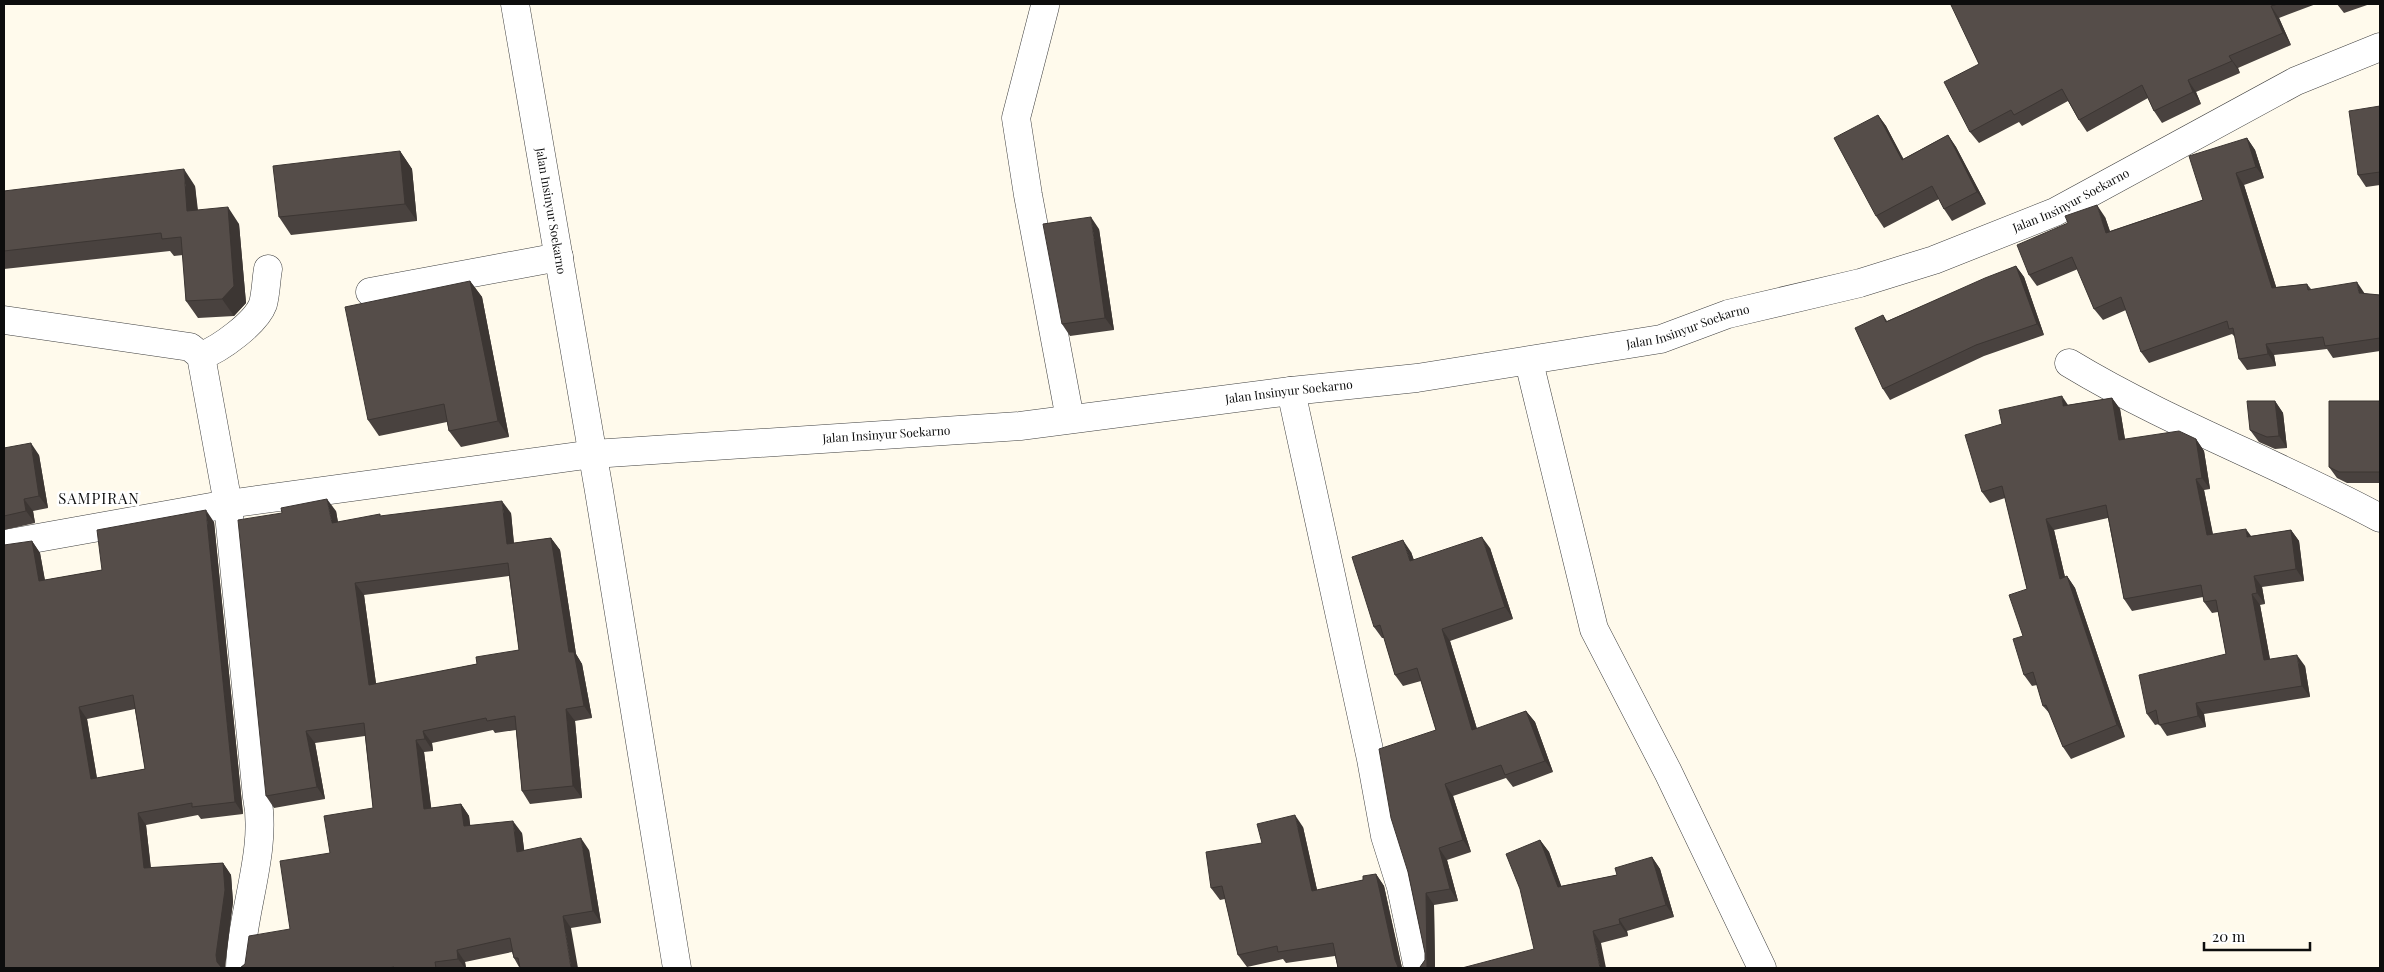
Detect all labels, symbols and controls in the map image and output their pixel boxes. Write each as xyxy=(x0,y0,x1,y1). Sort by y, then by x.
street label: Jalan Insinyur Soekarno xyxy=(533,145,571,276)
street label: Jalan Insinyur Soekarno xyxy=(2009,164,2132,235)
street label: Jalan Insinyur Soekarno xyxy=(1624,300,1751,352)
street label: Jalan Insinyur Soekarno xyxy=(1223,376,1354,407)
street label: Jalan Insinyur Soekarno xyxy=(821,422,951,446)
district label: SAMPIRAN xyxy=(58,488,140,508)
scale bar xyxy=(2204,920,2310,952)
text: 20 m xyxy=(2212,926,2246,946)

